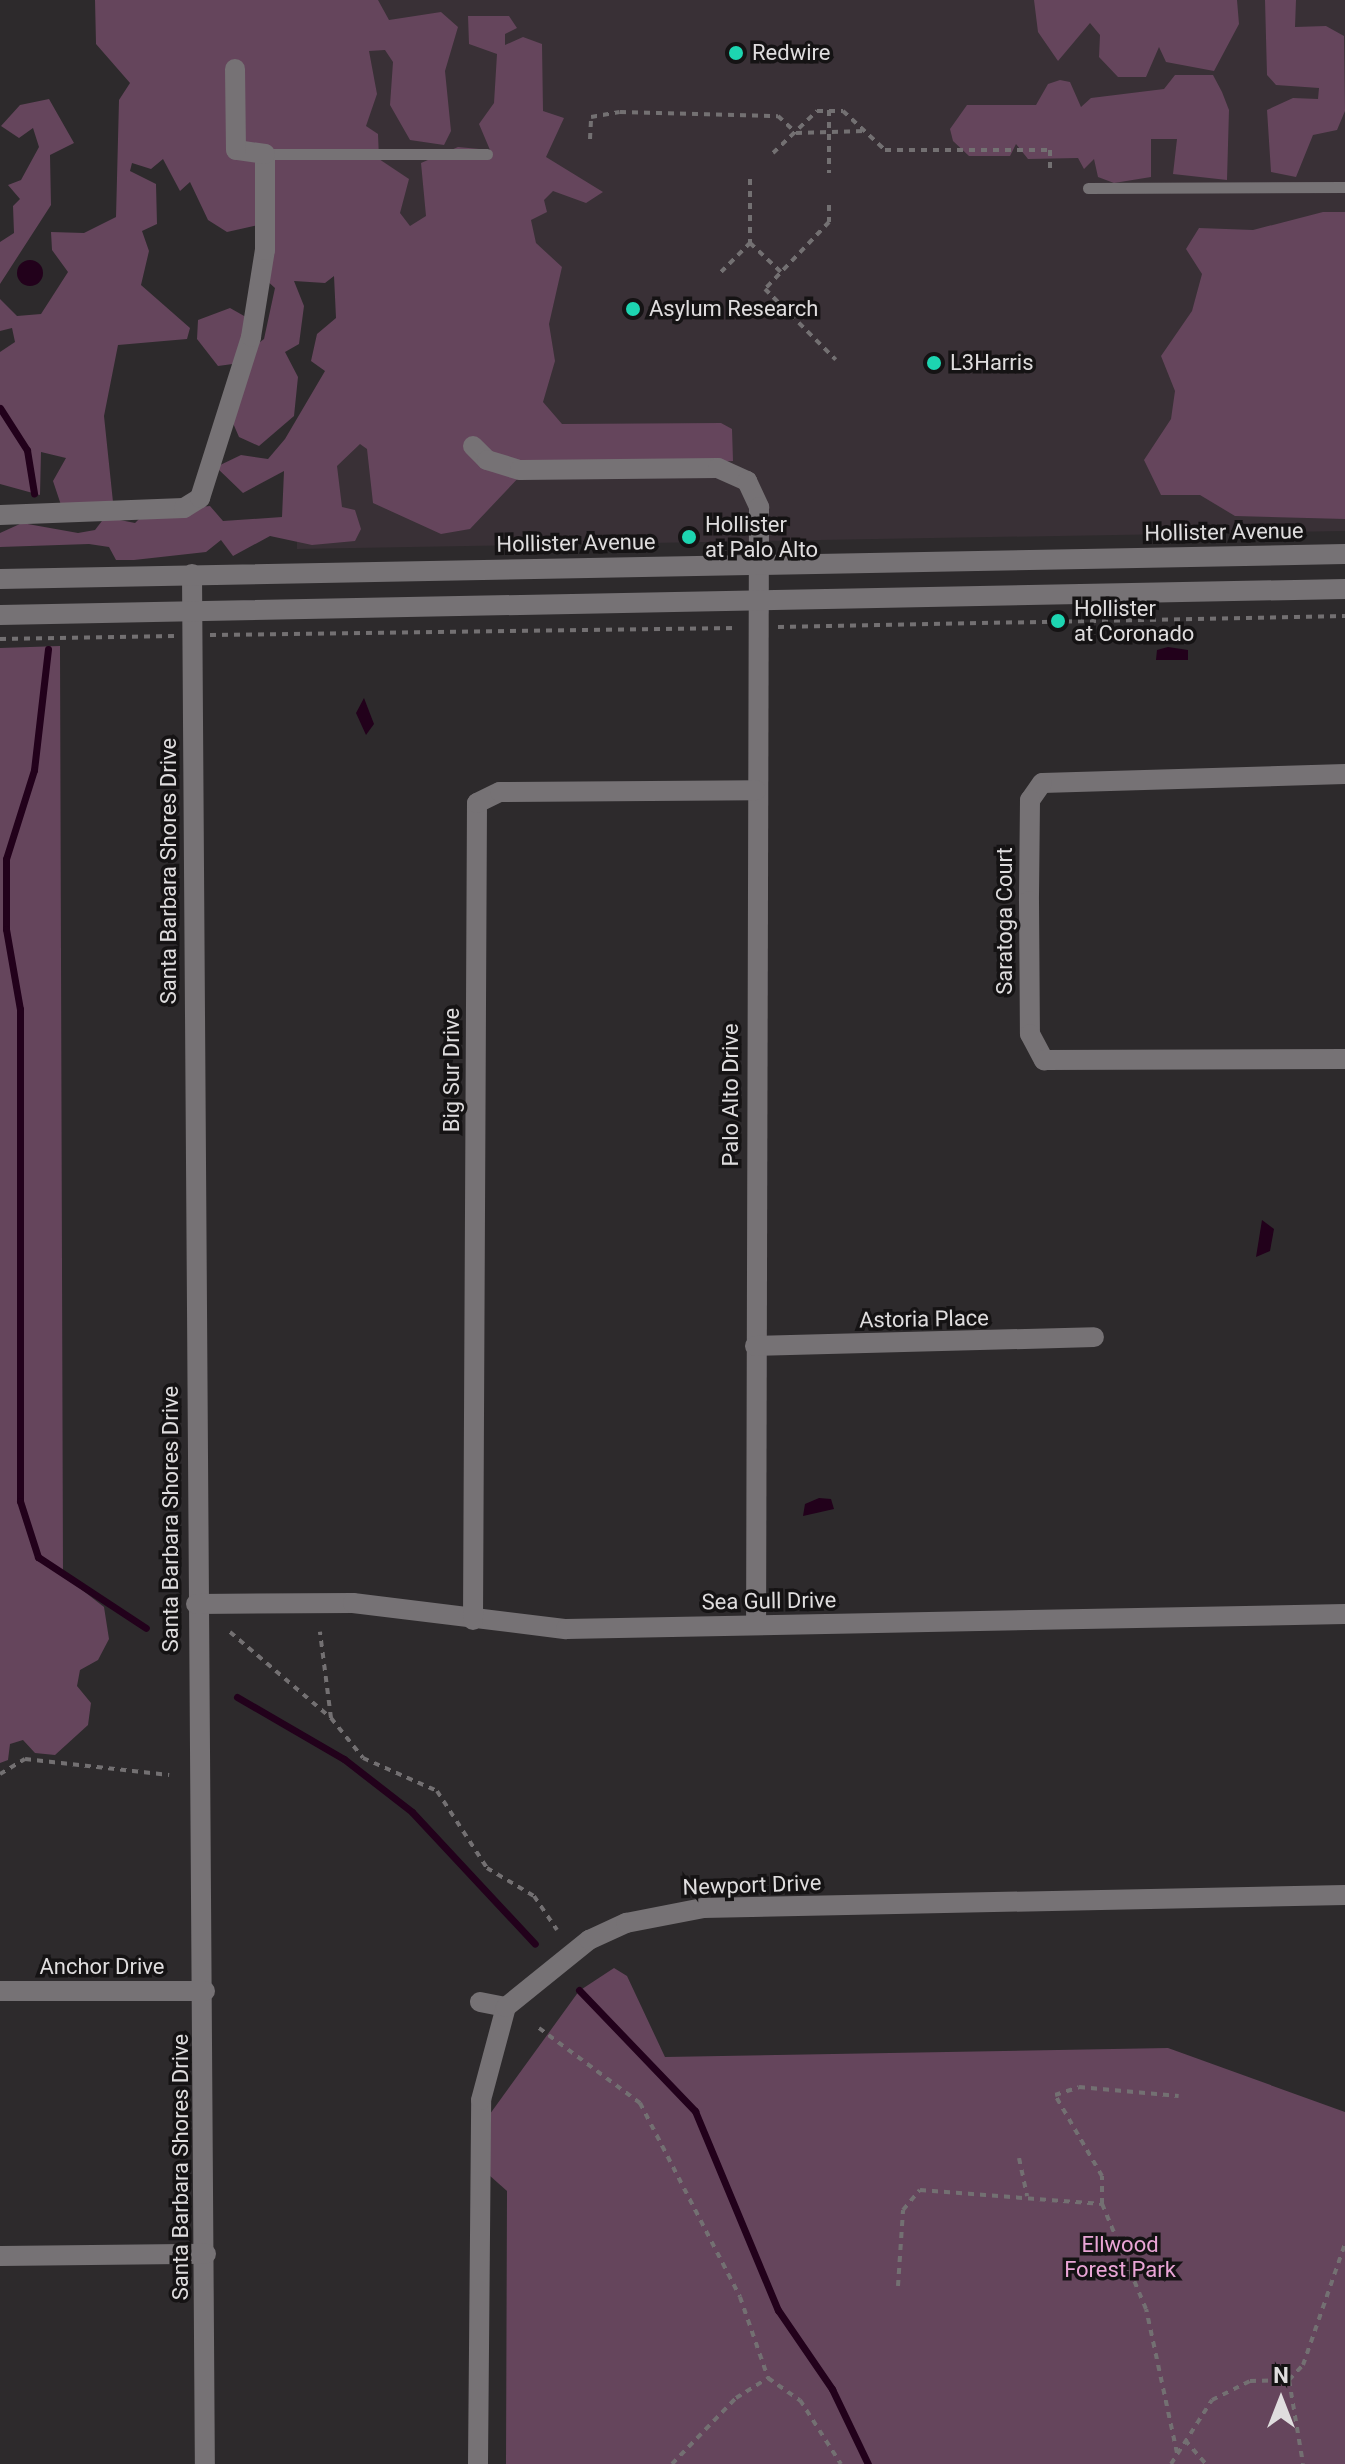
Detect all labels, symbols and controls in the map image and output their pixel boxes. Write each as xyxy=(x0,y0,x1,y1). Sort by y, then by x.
place label: Redwire xyxy=(752,40,830,66)
marker: Redwire xyxy=(727,44,745,62)
place label: Asylum Research xyxy=(649,296,818,322)
marker: Asylum Research xyxy=(624,300,642,318)
place label: L3Harris xyxy=(950,350,1033,376)
marker: L3Harris xyxy=(925,354,943,372)
place label: Hollister at Palo Alto xyxy=(705,511,818,562)
street label: Hollister Avenue xyxy=(1144,517,1304,547)
street label: Hollister Avenue xyxy=(496,528,656,558)
marker: Hollister at Palo Alto xyxy=(680,528,698,546)
place label: Hollister at Coronado xyxy=(1074,595,1194,646)
marker: Hollister at Coronado xyxy=(1049,612,1067,630)
street label: Santa Barbara Shores Drive xyxy=(156,738,182,1004)
street label: Saratoga Court xyxy=(992,847,1018,995)
street label: Big Sur Drive xyxy=(439,1008,465,1132)
street label: Palo Alto Drive xyxy=(718,1023,744,1167)
street label: Astoria Place xyxy=(859,1305,989,1333)
street label: Santa Barbara Shores Drive xyxy=(158,1386,184,1652)
street label: Sea Gull Drive xyxy=(701,1587,837,1615)
street label: Newport Drive xyxy=(682,1869,822,1901)
street label: Anchor Drive xyxy=(39,1954,165,1980)
street label: Santa Barbara Shores Drive xyxy=(168,2034,194,2300)
park label: Ellwood Forest Park xyxy=(1064,2231,1176,2282)
north arrow xyxy=(1241,2360,1321,2440)
text: N xyxy=(1273,2363,1289,2388)

